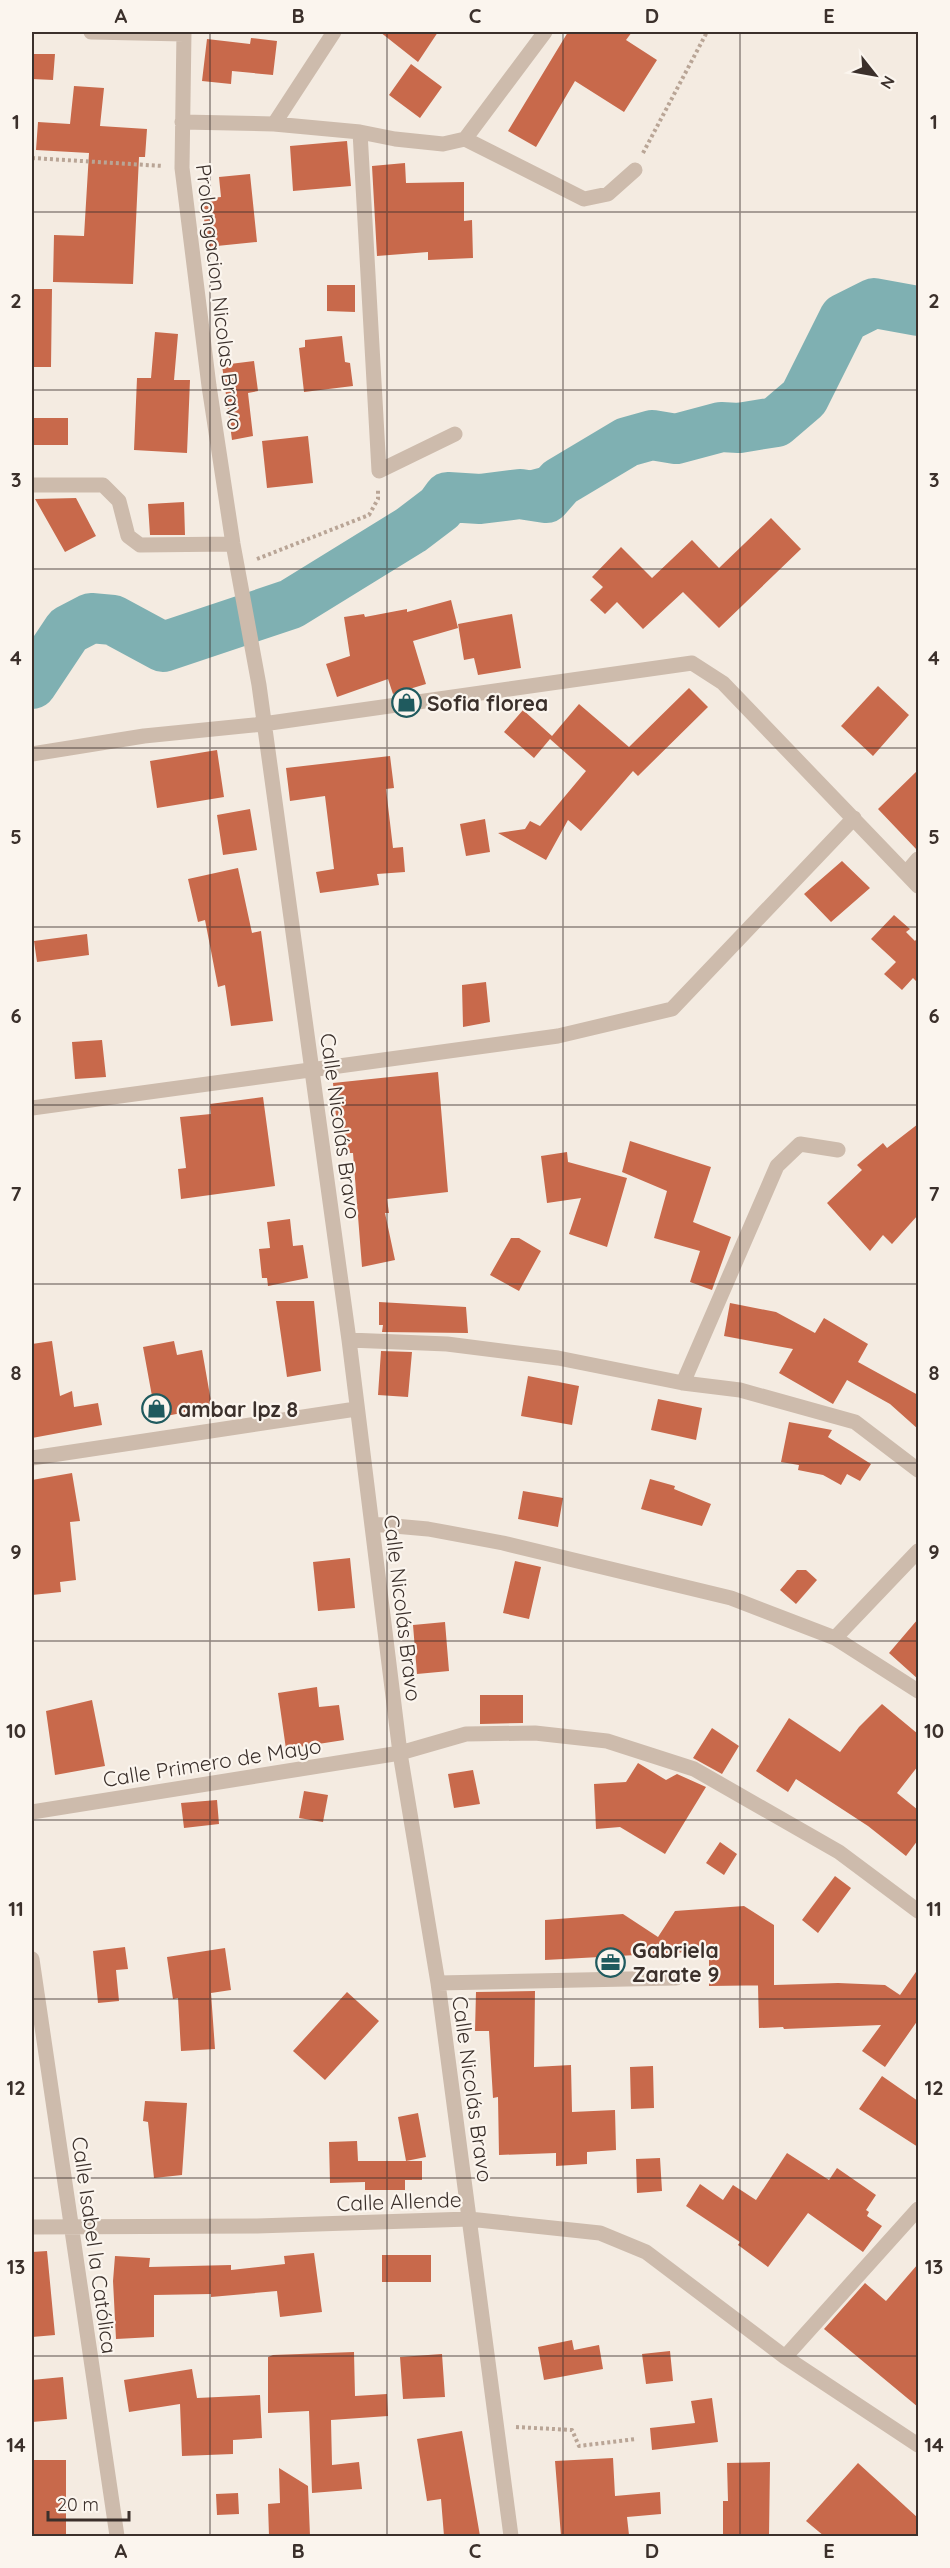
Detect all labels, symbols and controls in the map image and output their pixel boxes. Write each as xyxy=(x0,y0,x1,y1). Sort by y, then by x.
text: A xyxy=(115,3,128,28)
text: B xyxy=(291,3,305,28)
text: C xyxy=(469,3,482,28)
text: D xyxy=(645,3,659,28)
text: E xyxy=(823,3,835,28)
north arrow xyxy=(845,45,905,105)
text: N xyxy=(876,73,899,93)
text: 1 xyxy=(12,109,20,134)
text: 1 xyxy=(930,109,938,134)
street label: Prolongacion Nicolas Bravo xyxy=(191,162,249,432)
text: 2 xyxy=(10,288,22,313)
text: 2 xyxy=(928,288,940,313)
text: 3 xyxy=(11,467,21,492)
text: 3 xyxy=(929,467,939,492)
text: 4 xyxy=(10,645,22,670)
text: 4 xyxy=(928,645,940,670)
shop icon: Sofia florea xyxy=(390,687,422,719)
place label: Sofia florea xyxy=(427,690,548,716)
text: 5 xyxy=(10,824,22,849)
text: 5 xyxy=(928,824,940,849)
text: 6 xyxy=(10,1003,22,1028)
text: 6 xyxy=(928,1003,940,1028)
street label: Calle Nicolás Bravo xyxy=(315,1031,367,1221)
text: 7 xyxy=(11,1181,22,1206)
text: 7 xyxy=(929,1181,940,1206)
text: 8 xyxy=(11,1360,22,1385)
text: 8 xyxy=(929,1360,940,1385)
shop icon: ambar lpz 8 xyxy=(141,1393,173,1425)
place label: ambar lpz 8 xyxy=(178,1396,298,1422)
street label: Calle Nicolás Bravo xyxy=(379,1513,427,1703)
text: 9 xyxy=(10,1539,22,1564)
text: 9 xyxy=(928,1539,940,1564)
text: 10 xyxy=(6,1718,26,1743)
text: 10 xyxy=(924,1718,944,1743)
street label: Calle Primero de Mayo xyxy=(101,1732,323,1792)
text: 11 xyxy=(8,1896,24,1921)
text: 11 xyxy=(926,1896,942,1921)
place label: Gabriela Zarate 9 xyxy=(632,1937,720,1987)
office icon: Gabriela Zarate 9 xyxy=(595,1946,627,1978)
street label: Calle Nicolás Bravo xyxy=(447,1994,499,2184)
text: 12 xyxy=(6,2075,26,2100)
text: 12 xyxy=(924,2075,944,2100)
street label: Calle Isabel la Católica xyxy=(67,2135,123,2355)
street label: Calle Allende xyxy=(336,2186,462,2216)
text: 13 xyxy=(7,2254,25,2279)
text: 13 xyxy=(925,2254,943,2279)
text: 14 xyxy=(6,2432,26,2457)
text: 14 xyxy=(924,2432,944,2457)
scale bar xyxy=(48,2484,129,2522)
text: 20 m xyxy=(57,2493,99,2516)
text: A xyxy=(115,2538,128,2563)
text: B xyxy=(291,2538,305,2563)
text: C xyxy=(469,2538,482,2563)
text: D xyxy=(645,2538,659,2563)
text: E xyxy=(823,2538,835,2563)

